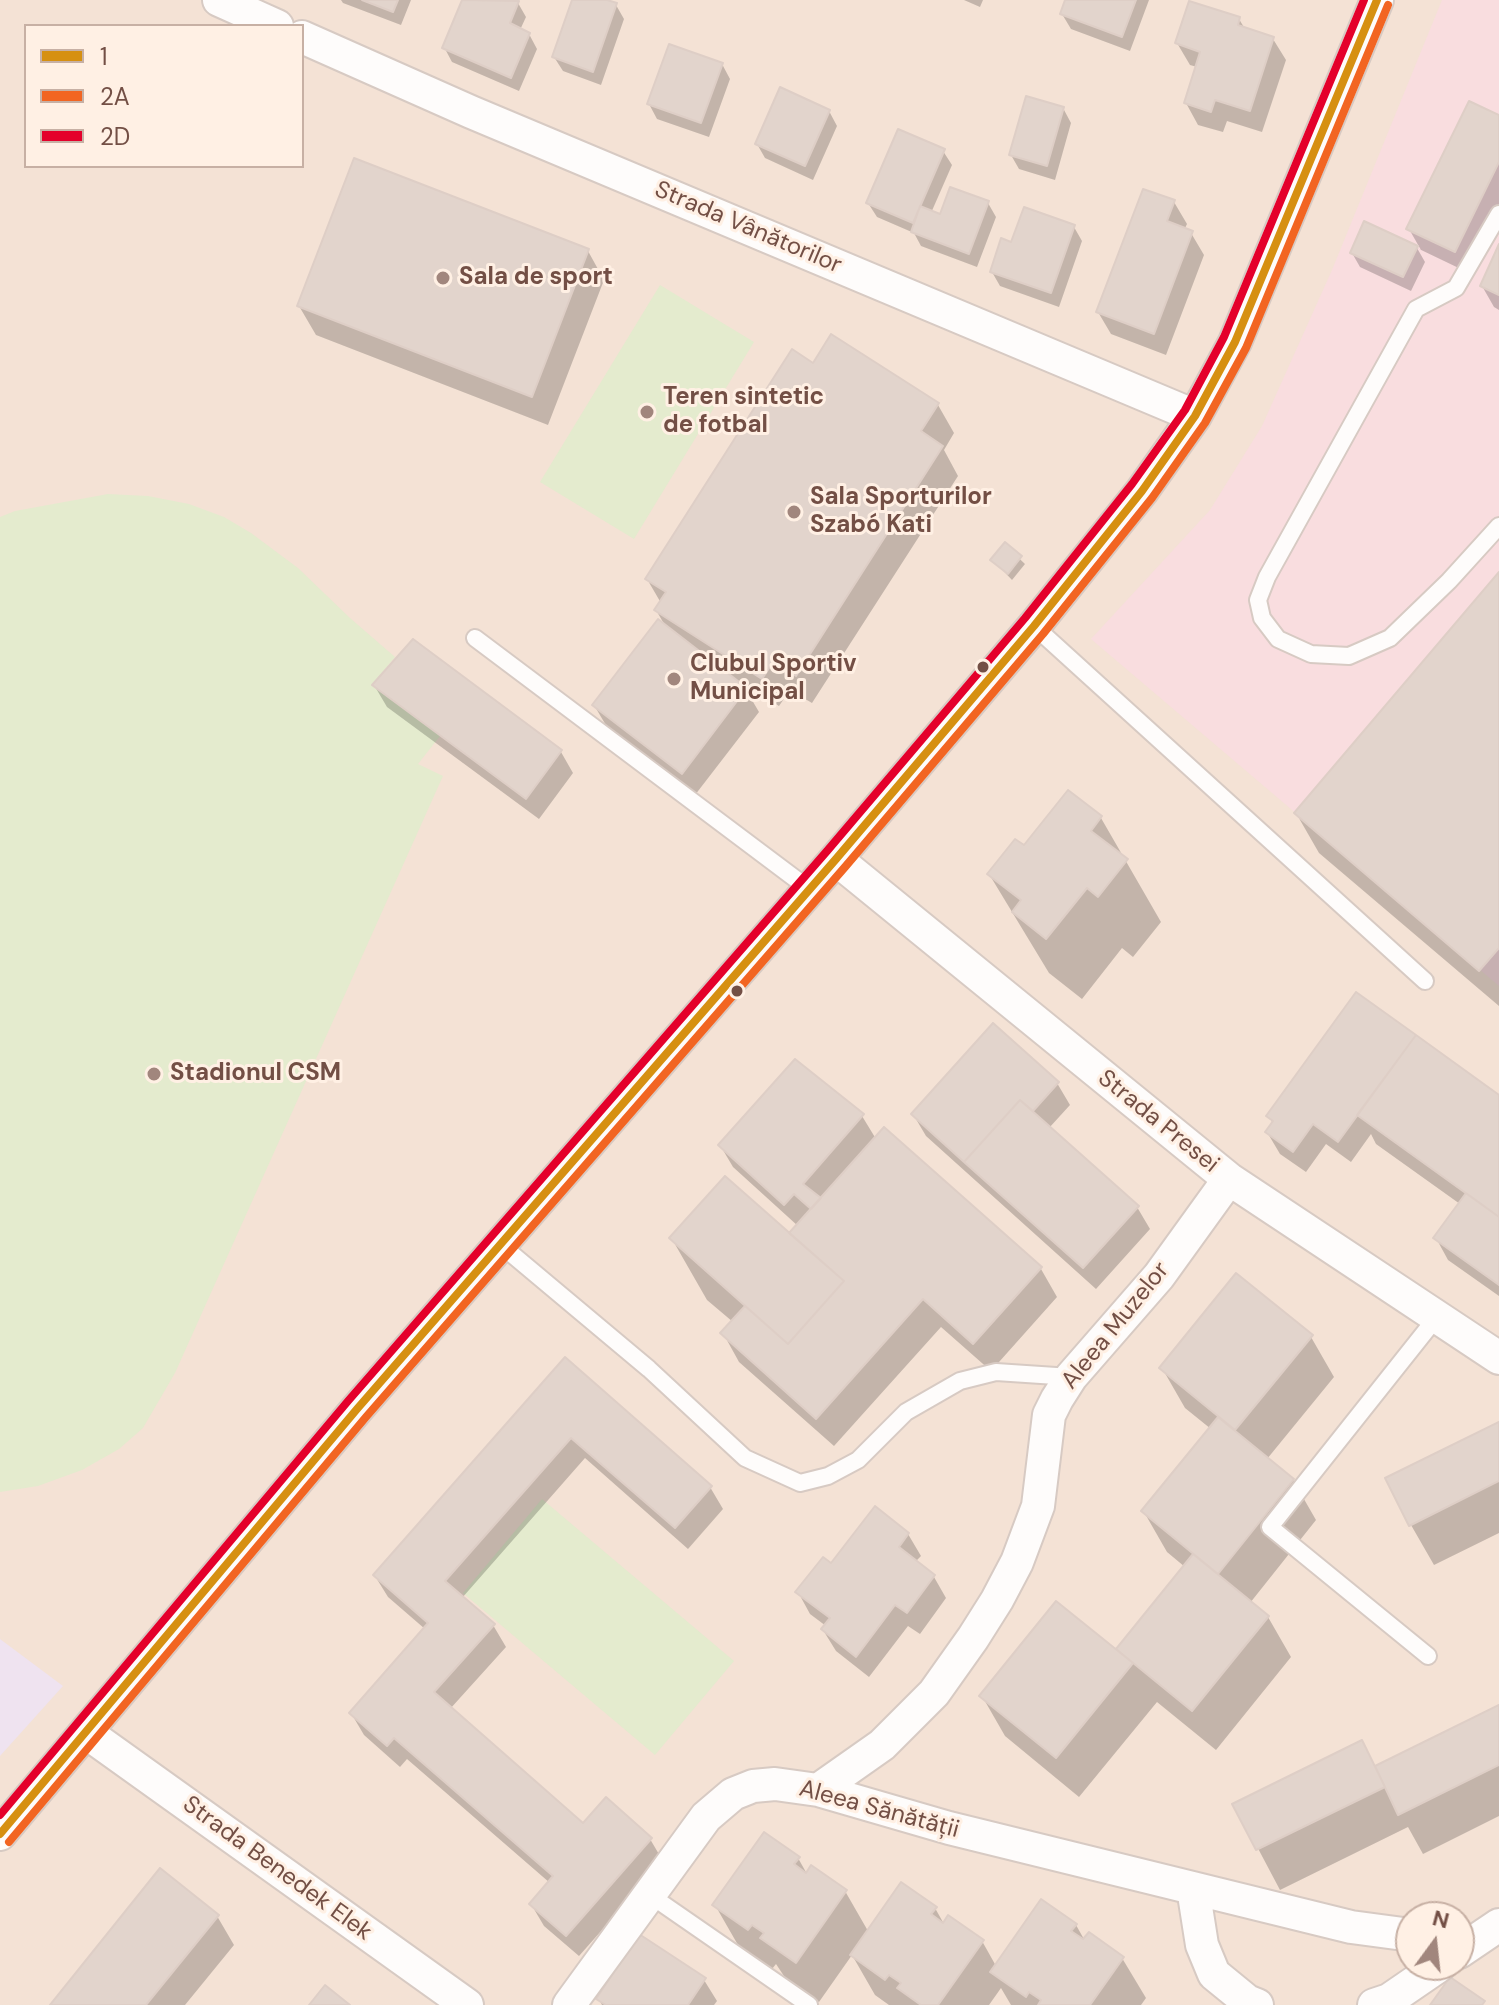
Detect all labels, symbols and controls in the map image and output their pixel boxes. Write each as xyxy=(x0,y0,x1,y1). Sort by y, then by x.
legend xyxy=(24,24,304,168)
text: 1 xyxy=(100,41,108,72)
text: 2A xyxy=(100,81,130,112)
text: 2D xyxy=(100,121,130,152)
street label: Strada Vânătorilor xyxy=(650,176,846,280)
place label: Sala de sport xyxy=(459,264,613,292)
marker: Sala de sport xyxy=(434,269,452,287)
place label: Teren sintetic de fotbal xyxy=(663,384,824,440)
marker: Teren sintetic de fotbal xyxy=(638,403,656,421)
place label: Sala Sporturilor Szabó Kati xyxy=(810,484,992,540)
marker: Sala Sporturilor Szabó Kati xyxy=(785,503,803,521)
place label: Clubul Sportiv Municipal xyxy=(690,651,857,707)
unlabelled marker xyxy=(975,659,991,675)
marker: Clubul Sportiv Municipal xyxy=(665,670,683,688)
unlabelled marker xyxy=(729,983,745,999)
place label: Stadionul CSM xyxy=(170,1060,341,1088)
marker: Stadionul CSM xyxy=(145,1065,163,1083)
street label: Strada Presei xyxy=(1092,1065,1224,1179)
street label: Aleea Muzelor xyxy=(1056,1257,1176,1395)
street label: Aleea Sănătății xyxy=(796,1775,962,1845)
street label: Strada Benedek Elek xyxy=(177,1791,377,1947)
north arrow xyxy=(1395,1901,1475,1981)
text: N xyxy=(1429,1903,1452,1935)

